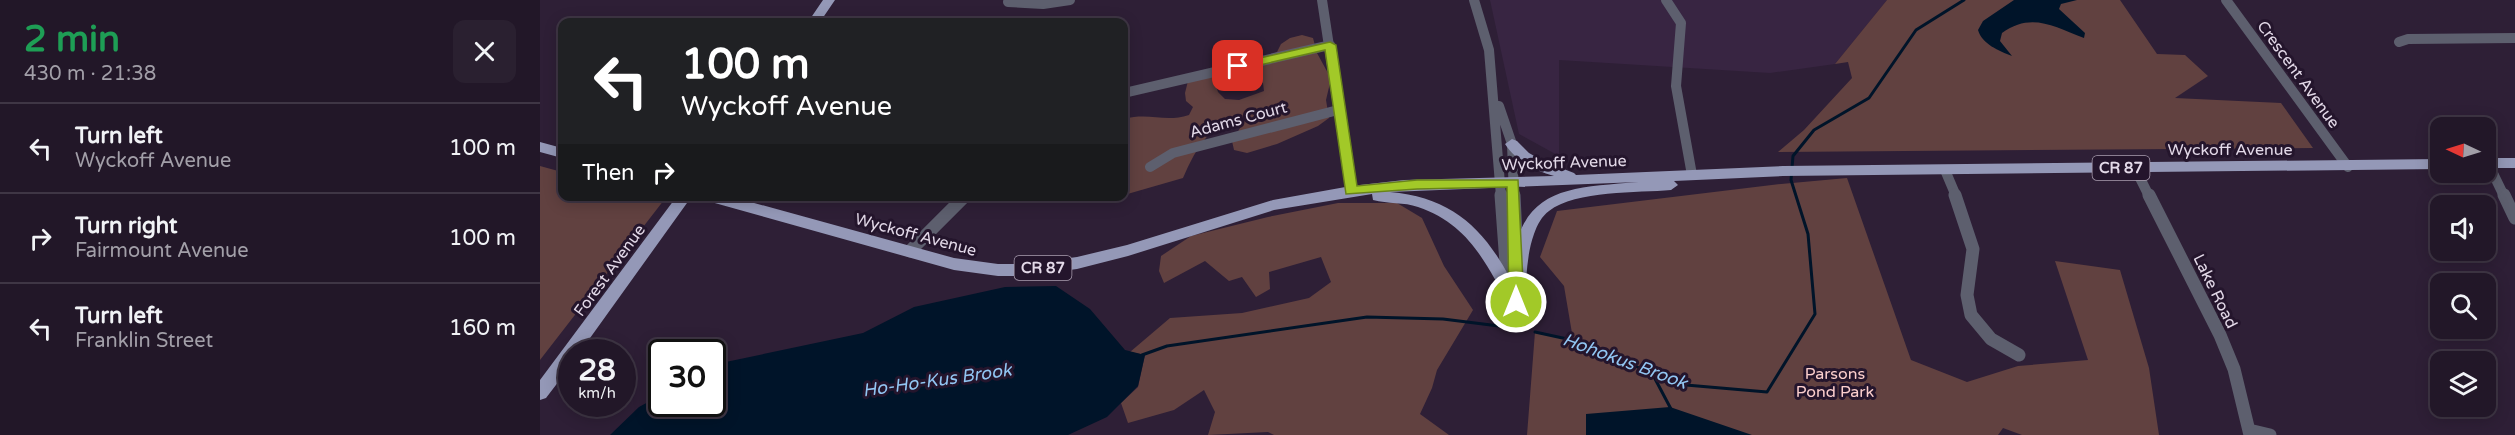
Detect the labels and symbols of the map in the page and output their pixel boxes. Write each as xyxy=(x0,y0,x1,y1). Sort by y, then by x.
street label: Crescent Avenue xyxy=(2252,17,2344,132)
pin xyxy=(1212,40,1263,91)
street label: Adams Court xyxy=(1187,97,1289,143)
north arrow xyxy=(2430,117,2496,183)
street label: Wyckoff Avenue xyxy=(2167,140,2293,160)
street label: Wyckoff Avenue xyxy=(1501,151,1627,175)
road number: CR 87 xyxy=(2092,156,2150,180)
street label: Wyckoff Avenue xyxy=(853,209,979,261)
street label: Forest Avenue xyxy=(570,221,650,321)
street label: Lake Road xyxy=(2189,251,2242,332)
road number: CR 87 xyxy=(1014,256,1072,280)
position arrow xyxy=(1484,270,1548,334)
water label: Hohokus Brook xyxy=(1560,328,1691,394)
speed limit sign: 30 xyxy=(648,339,726,417)
water label: Ho-Ho-Kus Brook xyxy=(861,358,1014,401)
park label: Parsons Pond Park xyxy=(1796,364,1874,402)

